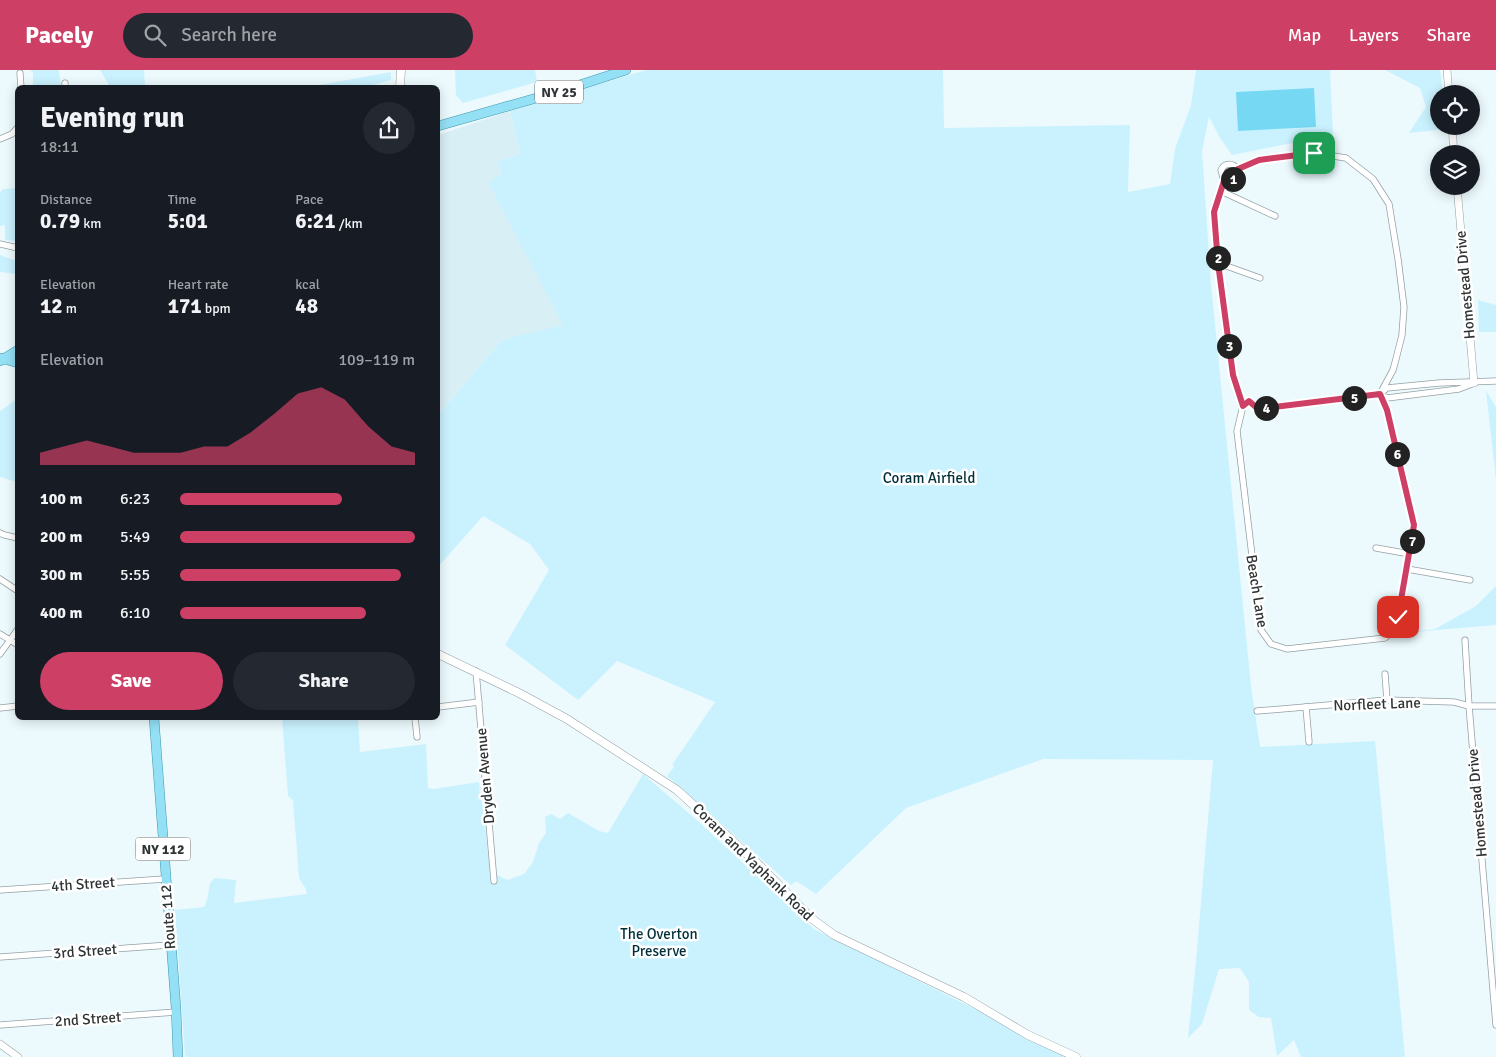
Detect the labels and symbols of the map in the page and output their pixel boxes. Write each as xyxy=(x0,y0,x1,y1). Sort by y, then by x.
road number: NY 25 xyxy=(535,81,583,104)
pin xyxy=(1293,132,1335,174)
pin: 1 xyxy=(1220,166,1246,192)
street label: Homestead Drive xyxy=(1451,230,1479,340)
pin: 2 xyxy=(1206,246,1230,270)
pin: 3 xyxy=(1216,334,1242,358)
pin: 5 xyxy=(1342,386,1366,410)
pin: 4 xyxy=(1254,396,1278,420)
pin: 6 xyxy=(1384,442,1410,466)
park label: Coram Airfield xyxy=(883,469,975,487)
pin: 7 xyxy=(1400,528,1424,554)
street label: Beach Lane xyxy=(1242,553,1272,629)
pin xyxy=(1377,596,1419,638)
street label: Norfleet Lane xyxy=(1333,693,1421,715)
street label: Dryden Avenue xyxy=(472,727,498,825)
street label: Homestead Drive xyxy=(1463,748,1491,858)
street label: Coram and Yaphank Road xyxy=(689,799,817,925)
road number: NY 112 xyxy=(136,838,190,861)
street label: 4th Street xyxy=(50,873,116,895)
street label: Route 112 xyxy=(157,884,179,950)
park label: The Overton Preserve xyxy=(620,925,698,960)
street label: 3rd Street xyxy=(53,940,117,962)
street label: 2nd Street xyxy=(54,1008,122,1030)

